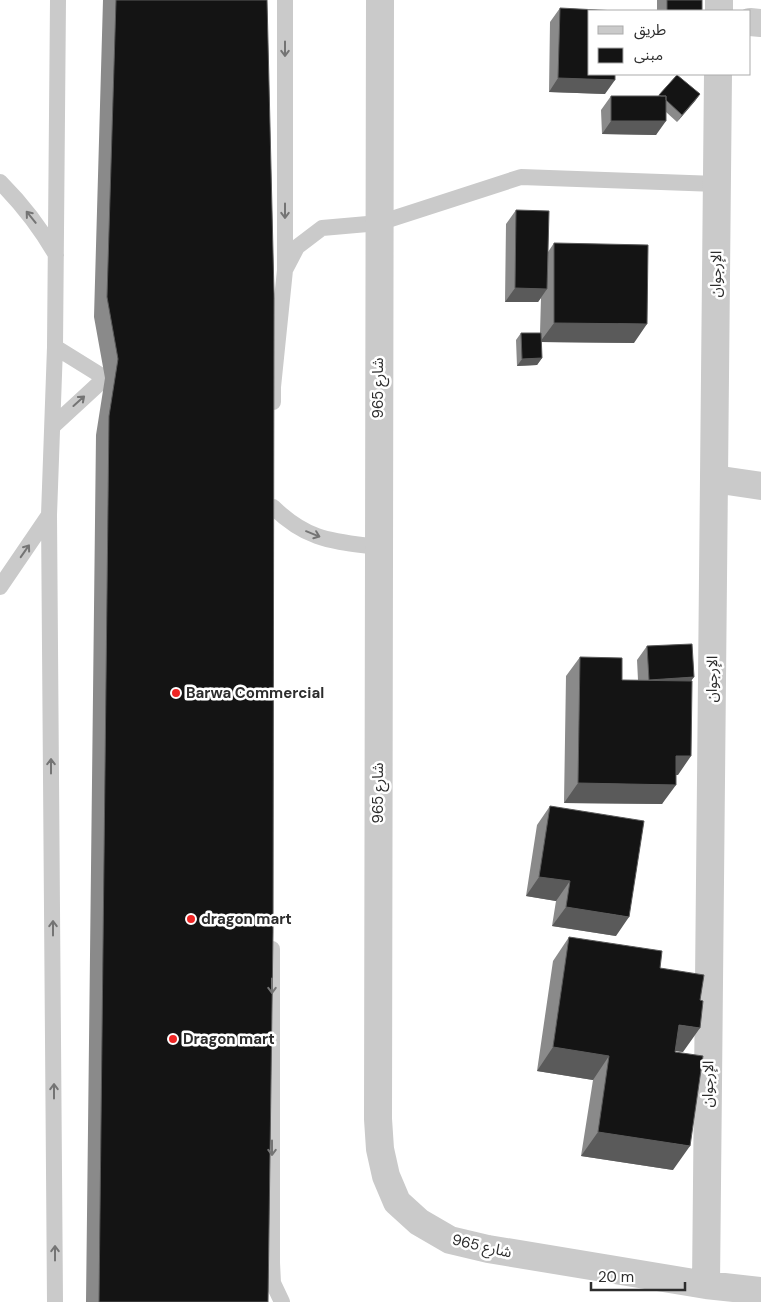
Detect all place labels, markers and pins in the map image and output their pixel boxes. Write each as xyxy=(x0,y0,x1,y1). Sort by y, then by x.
place label: Barwa Commercial xyxy=(186,683,324,703)
marker: Barwa Commercial xyxy=(170,687,182,699)
place label: dragon mart xyxy=(201,909,292,929)
marker: dragon mart xyxy=(185,913,197,925)
place label: Dragon mart xyxy=(183,1029,275,1049)
marker: Dragon mart xyxy=(167,1033,179,1045)

